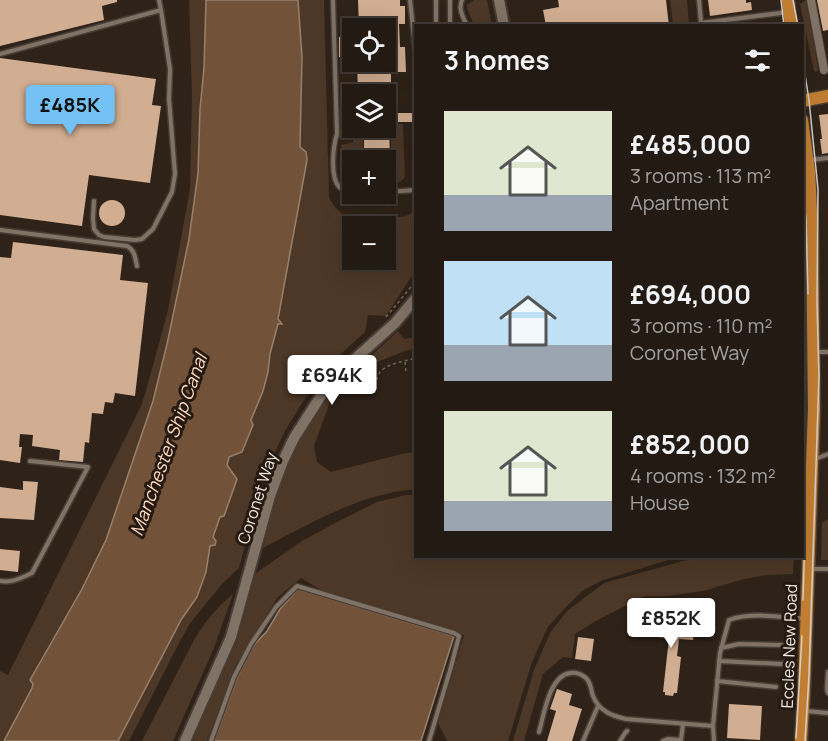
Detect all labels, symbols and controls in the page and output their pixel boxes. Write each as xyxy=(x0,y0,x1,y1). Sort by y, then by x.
map controls xyxy=(342,18,396,270)
button: locate xyxy=(342,18,396,72)
text: 3 homes xyxy=(444,42,550,78)
icon: filters xyxy=(741,44,774,77)
button: layers xyxy=(342,84,396,138)
pin: £485K xyxy=(28,85,112,136)
text: £485K xyxy=(40,91,100,118)
text: £485,000 xyxy=(630,126,751,162)
icon: home xyxy=(492,135,564,207)
button: + xyxy=(342,150,396,204)
text: 3 rooms · 113 m² xyxy=(630,162,771,189)
text: Apartment xyxy=(630,189,729,216)
button: − xyxy=(342,216,396,270)
text: £694,000 xyxy=(630,276,751,312)
icon: home xyxy=(492,285,564,357)
text: 3 rooms · 110 m² xyxy=(630,312,772,339)
text: Coronet Way xyxy=(630,339,749,366)
water label: Manchester Ship Canal xyxy=(124,348,213,539)
pin: £694K xyxy=(290,355,374,406)
text: £694K xyxy=(302,361,362,388)
text: £852,000 xyxy=(630,426,750,462)
icon: home xyxy=(492,435,564,507)
street label: Coronet Way xyxy=(232,449,282,547)
text: 4 rooms · 132 m² xyxy=(630,462,776,489)
text: House xyxy=(630,489,690,516)
street label: Eccles New Road xyxy=(776,583,802,709)
pin: £852K xyxy=(629,598,713,649)
text: £852K xyxy=(641,604,701,631)

